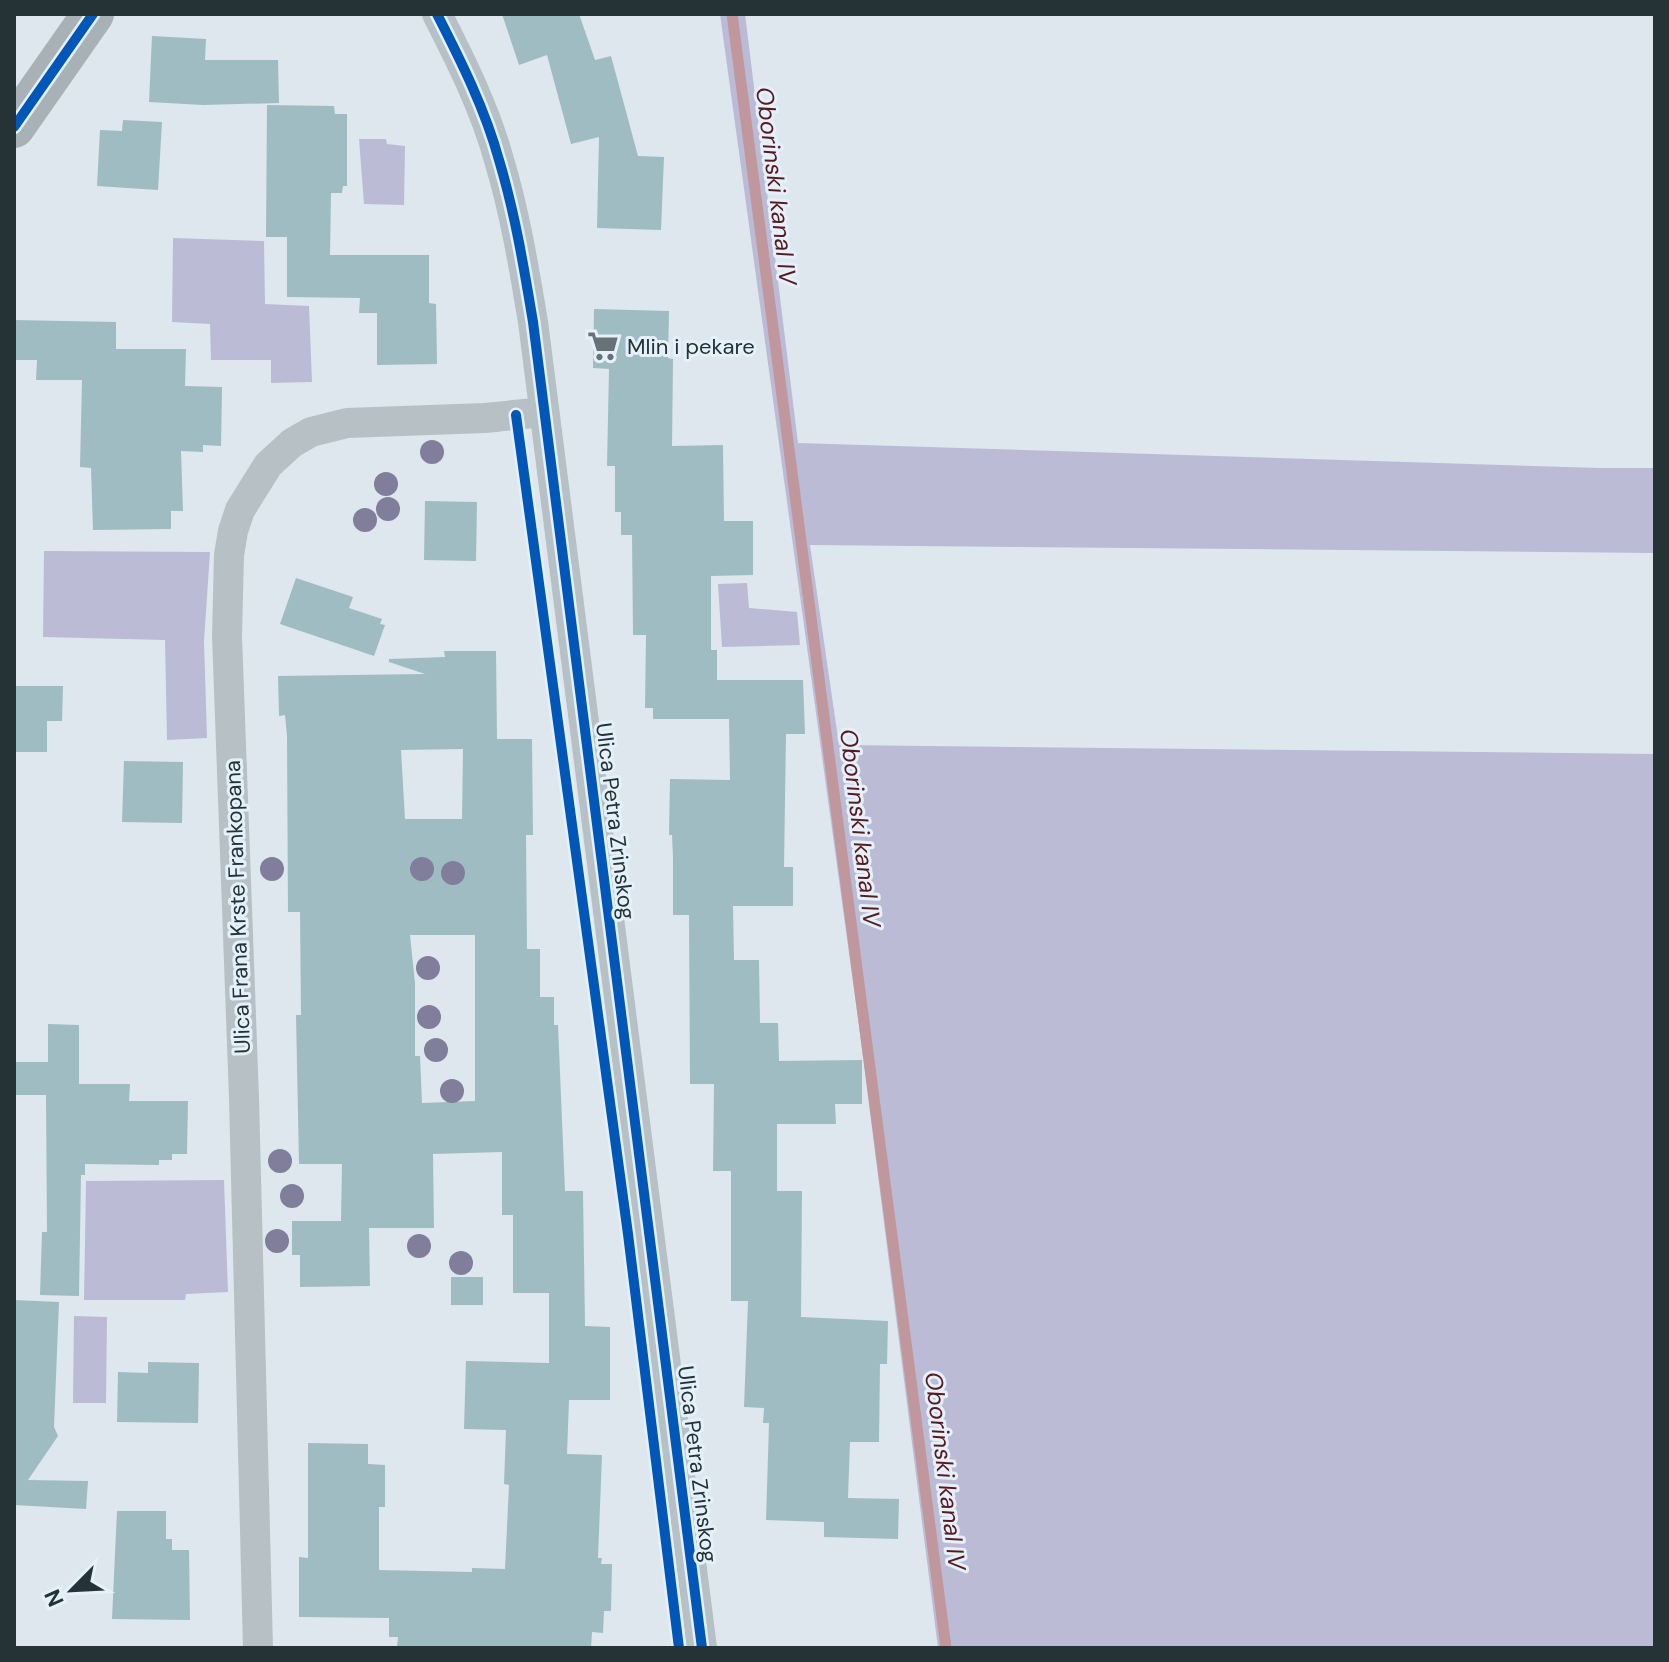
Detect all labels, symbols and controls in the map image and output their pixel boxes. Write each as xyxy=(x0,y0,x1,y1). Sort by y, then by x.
water label: Oborinski kanal IV xyxy=(749,85,804,289)
supermarket icon: Mlin i pekare xyxy=(586,329,620,363)
place label: Mlin i pekare xyxy=(627,332,755,361)
street label: Ulica Petra Zrinskog xyxy=(589,721,642,921)
water label: Oborinski kanal IV xyxy=(833,727,888,931)
street label: Ulica Frana Krste Frankopana xyxy=(218,760,257,1054)
street label: Ulica Petra Zrinskog xyxy=(671,1364,724,1564)
water label: Oborinski kanal IV xyxy=(918,1370,973,1574)
north arrow xyxy=(32,1550,112,1630)
text: N xyxy=(38,1585,71,1611)

